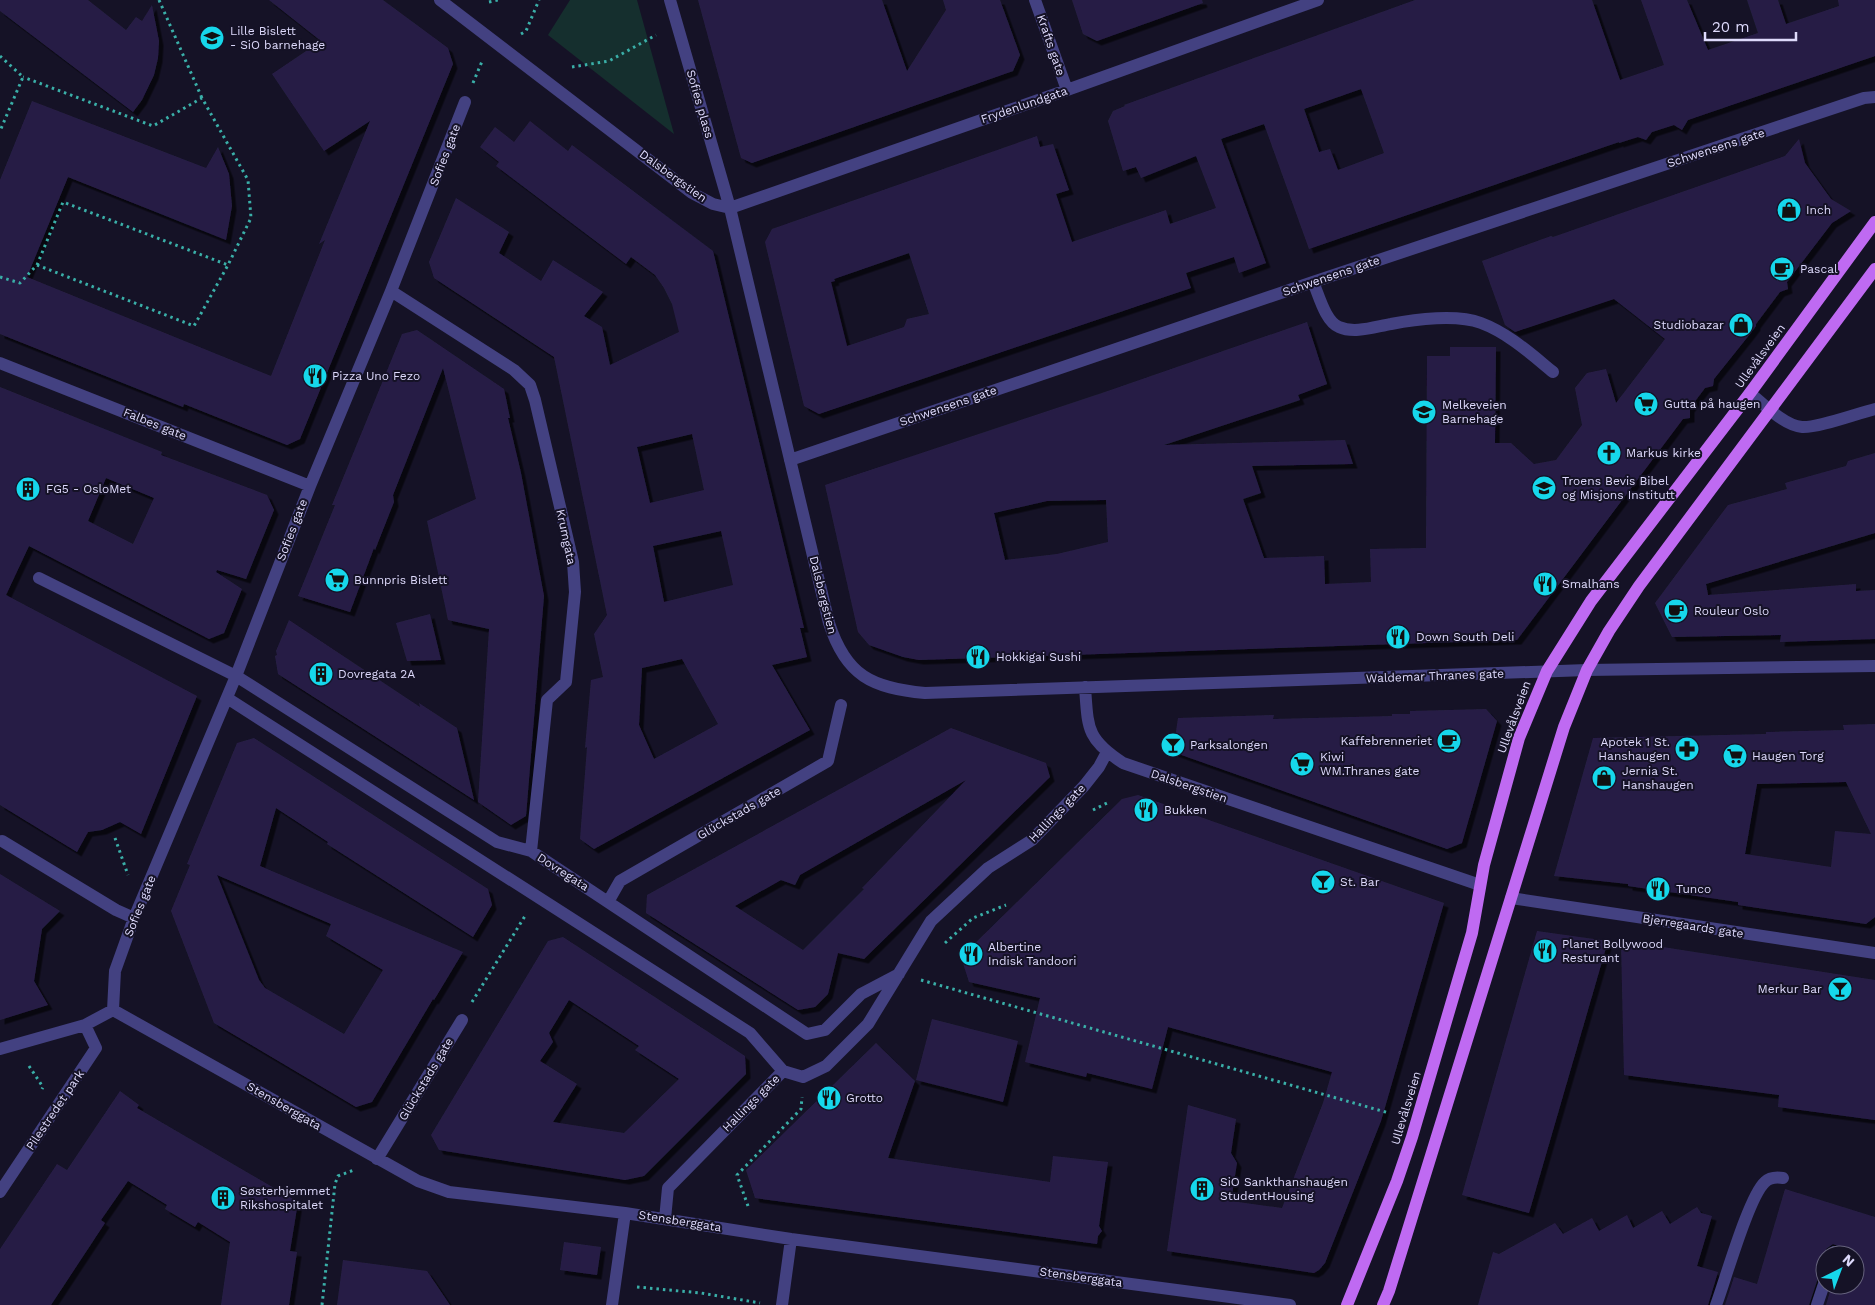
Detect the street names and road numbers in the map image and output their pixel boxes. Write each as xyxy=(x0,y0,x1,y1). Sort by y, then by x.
street label: Krafts gate xyxy=(1034,13,1068,78)
street label: Sofies plass xyxy=(684,68,716,140)
street label: Frydenlundgata xyxy=(979,84,1069,126)
street label: Sofies gate xyxy=(427,122,463,188)
street label: Schwensens gate xyxy=(1665,126,1767,170)
street label: Dalsbergstien xyxy=(637,147,709,205)
street label: Schwensens gate xyxy=(1281,253,1382,299)
street label: Ullevålsveien xyxy=(1732,321,1788,391)
street label: Schwensens gate xyxy=(898,383,999,429)
street label: Falbes gate xyxy=(121,405,189,443)
street label: Sofies gate xyxy=(274,497,310,563)
street label: Krumgata xyxy=(553,508,579,566)
street label: Dalsbergstien xyxy=(807,555,839,635)
street label: Waldemar Thranes gate xyxy=(1366,667,1504,685)
street label: Ullevålsveien xyxy=(1494,679,1534,755)
street label: Dalsbergstien xyxy=(1149,766,1229,806)
street label: Hallings gate xyxy=(1026,781,1088,845)
street label: Glückstads gate xyxy=(695,783,783,843)
street label: Dovregata xyxy=(535,850,592,894)
street label: Sofies gate xyxy=(121,873,159,939)
street label: Bjerregaards gate xyxy=(1642,911,1745,941)
street label: Glückstads gate xyxy=(396,1035,456,1123)
street label: Pilestredet park xyxy=(23,1067,87,1153)
street label: Ullevålsveien xyxy=(1388,1070,1424,1146)
street label: Hallings gate xyxy=(719,1071,783,1135)
street label: Stensberggata xyxy=(244,1079,324,1133)
street label: Stensberggata xyxy=(638,1208,723,1234)
street label: Stensberggata xyxy=(1039,1264,1124,1290)

